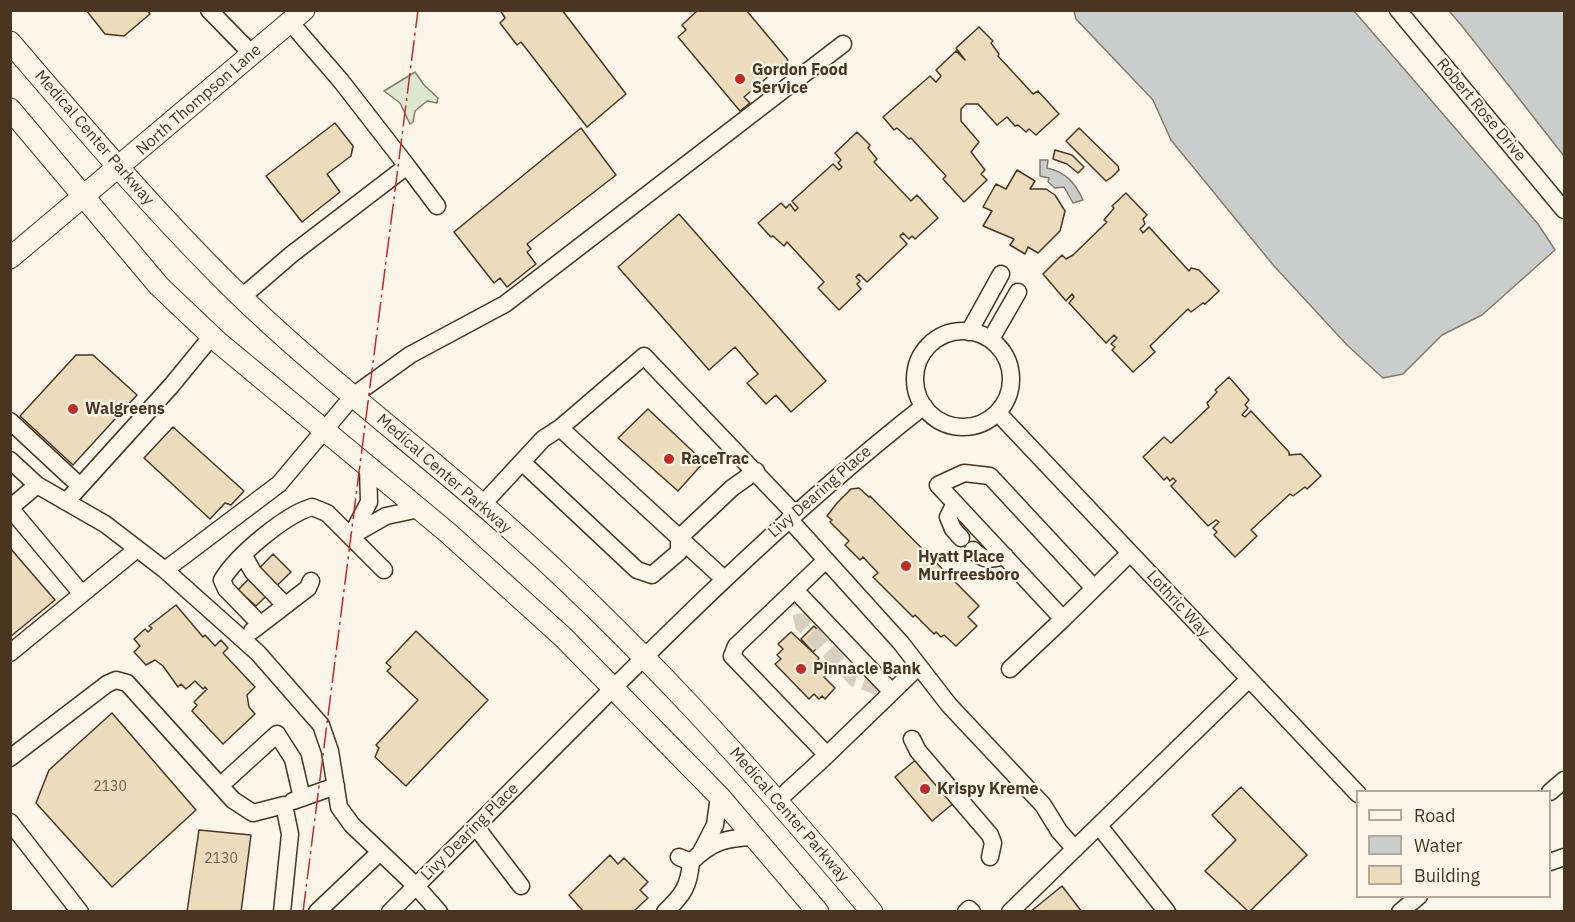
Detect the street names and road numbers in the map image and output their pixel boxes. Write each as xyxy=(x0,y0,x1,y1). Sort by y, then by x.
street label: North Thompson Lane xyxy=(133,41,265,159)
street label: Robert Rose Drive xyxy=(1432,54,1530,166)
street label: Medical Center Parkway xyxy=(30,67,158,209)
street label: Medical Center Parkway xyxy=(373,410,515,538)
street label: Livy Dearing Place xyxy=(765,442,875,542)
street label: Lothric Way xyxy=(1142,567,1214,641)
street label: Medical Center Parkway xyxy=(725,744,853,886)
street label: Livy Dearing Place xyxy=(417,779,523,885)

